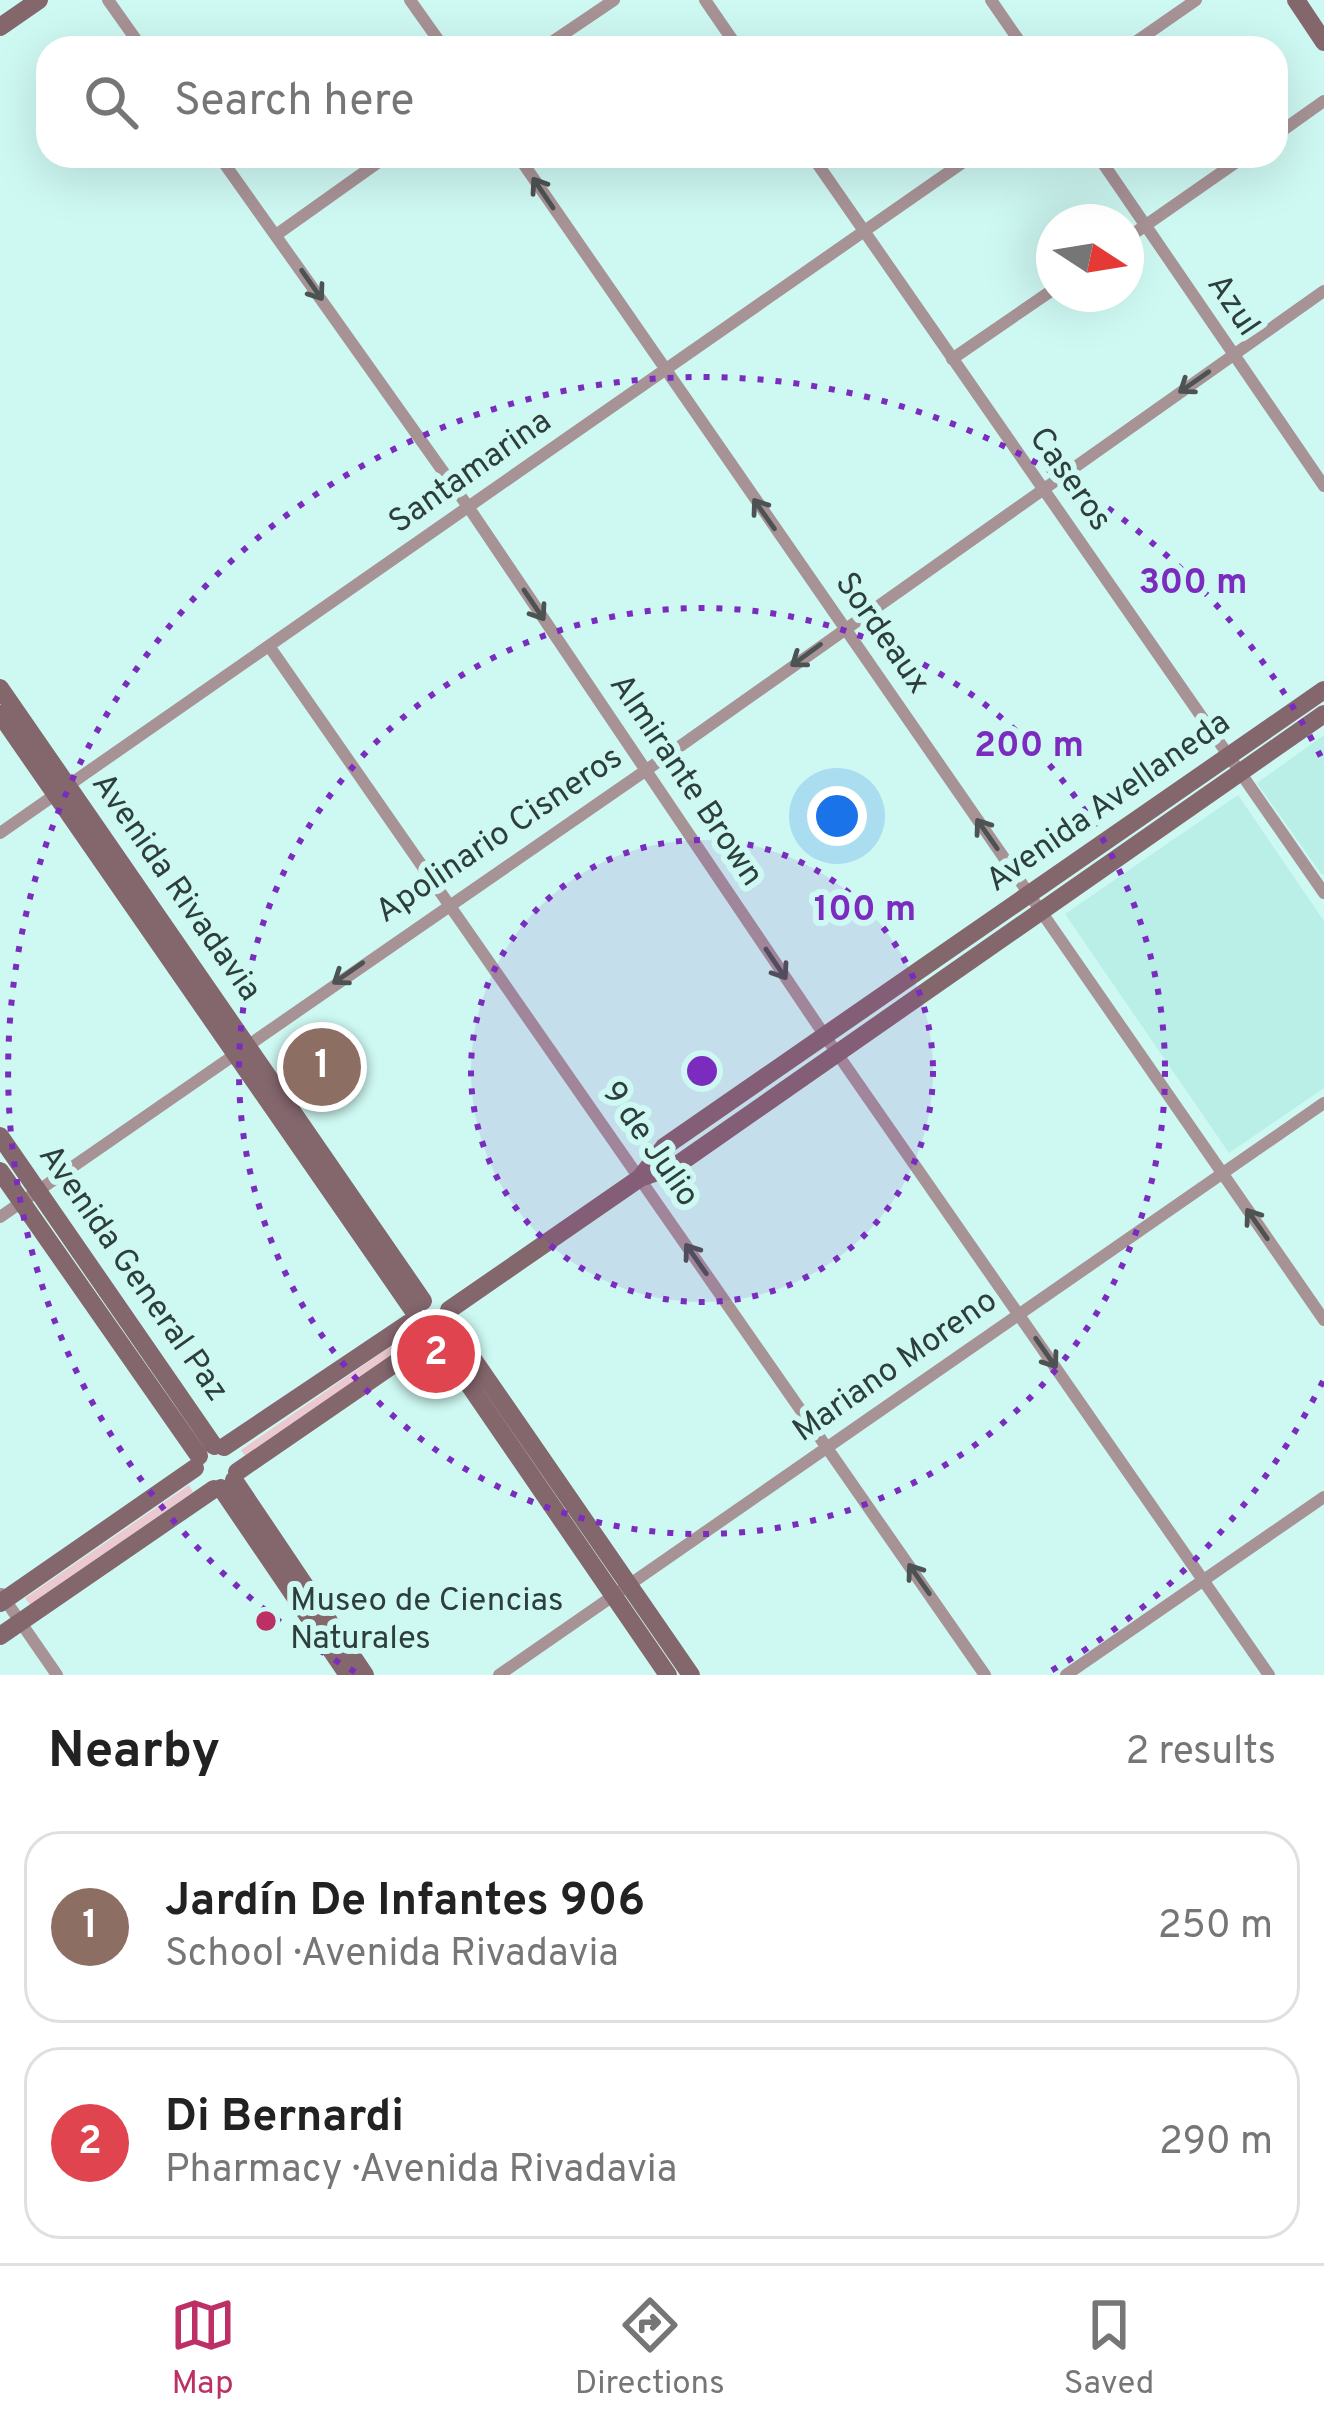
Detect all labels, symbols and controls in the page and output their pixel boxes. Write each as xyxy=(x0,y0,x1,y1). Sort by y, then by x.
search box xyxy=(36,36,1288,168)
icon: search xyxy=(78,69,144,135)
text: Search here xyxy=(174,74,414,131)
one-way arrow xyxy=(531,176,556,210)
north arrow xyxy=(1036,204,1144,312)
street label: Azul xyxy=(1196,267,1268,345)
one-way arrow xyxy=(299,268,324,301)
one-way arrow xyxy=(1178,370,1211,395)
street label: Santamarina xyxy=(382,402,560,544)
street label: Caseros xyxy=(1018,420,1120,540)
one-way arrow xyxy=(752,498,777,531)
text: 300 m xyxy=(1138,561,1248,607)
street label: Sordeaux xyxy=(824,565,938,703)
one-way arrow xyxy=(522,588,547,622)
one-way arrow xyxy=(790,641,823,667)
street label: Almirante Brown xyxy=(599,667,771,895)
street label: Avenida Avellaneda xyxy=(979,703,1239,903)
text: 200 m xyxy=(974,724,1084,770)
street label: Apolinario Cisneros xyxy=(369,738,631,934)
street label: Avenida Rivadavia xyxy=(81,766,269,1010)
your location xyxy=(807,786,867,846)
one-way arrow xyxy=(975,818,1000,852)
text: 100 m xyxy=(814,888,916,934)
one-way arrow xyxy=(763,946,788,980)
one-way arrow xyxy=(331,960,365,985)
pin: 1 xyxy=(283,1022,361,1112)
centre of rings xyxy=(681,1050,723,1092)
street label: 9 de Julio xyxy=(591,1074,707,1216)
street label: Avenida General Paz xyxy=(28,1137,236,1411)
one-way arrow xyxy=(1245,1207,1270,1241)
one-way arrow xyxy=(684,1243,709,1276)
street label: Mariano Moreno xyxy=(786,1281,1006,1453)
pin: 2 xyxy=(397,1309,475,1399)
one-way arrow xyxy=(1033,1336,1058,1370)
one-way arrow xyxy=(907,1563,932,1596)
place label: Museo de Ciencias Naturales xyxy=(290,1581,563,1661)
marker: Museo de Ciencias Naturales xyxy=(253,1608,279,1634)
text: Nearby xyxy=(48,1721,220,1786)
text: 2 results xyxy=(1125,1729,1276,1778)
text: Jardín De Infantes 906 xyxy=(165,1874,645,1931)
text: 1 xyxy=(82,1903,98,1952)
text: 250 m xyxy=(1158,1903,1273,1952)
text: School · Avenida Rivadavia xyxy=(165,1931,619,1980)
text: Di Bernardi xyxy=(165,2090,404,2147)
text: 2 xyxy=(78,2119,102,2168)
text: 290 m xyxy=(1159,2119,1273,2168)
text: Pharmacy · Avenida Rivadavia xyxy=(165,2147,677,2196)
tab: Map xyxy=(170,2292,236,2406)
tab: Directions xyxy=(575,2292,725,2406)
tab: Saved xyxy=(1064,2292,1154,2406)

